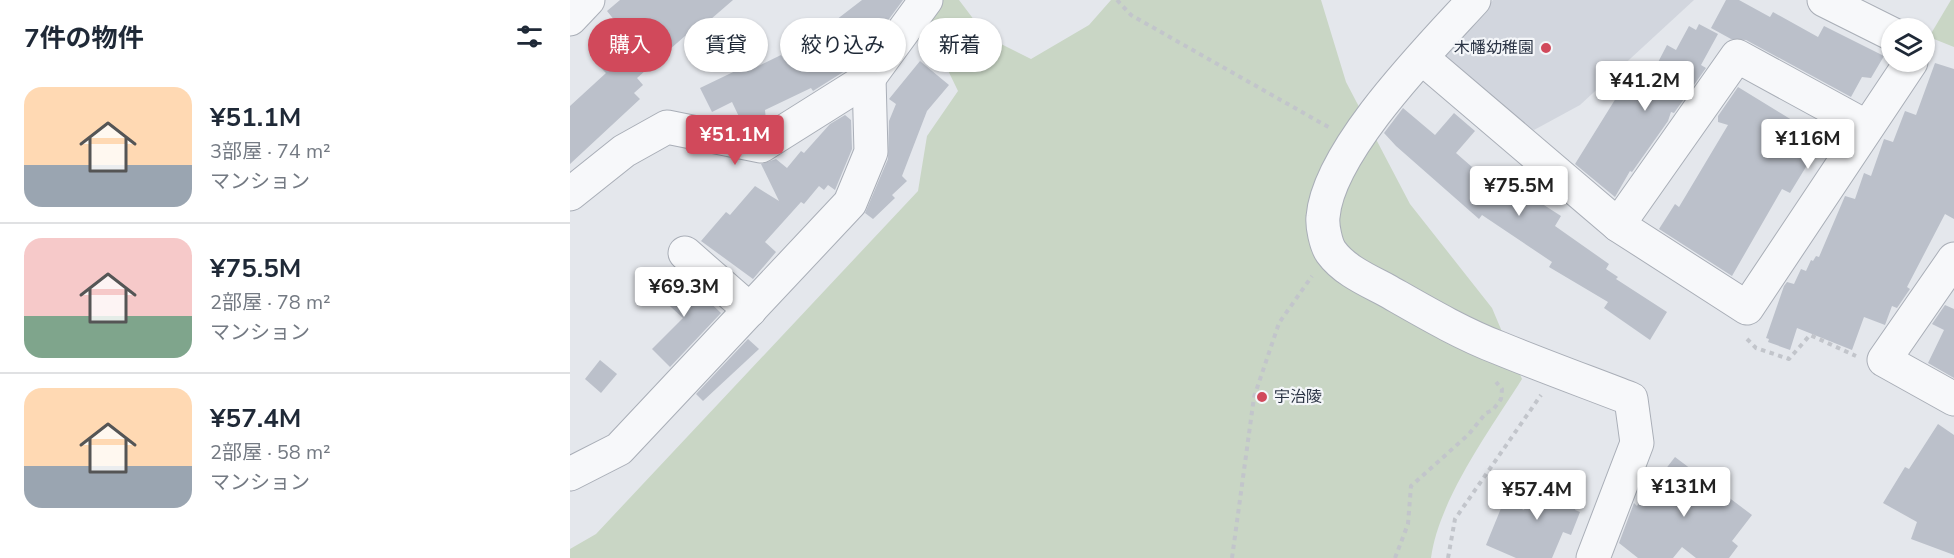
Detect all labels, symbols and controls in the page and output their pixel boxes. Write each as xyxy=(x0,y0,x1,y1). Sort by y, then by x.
chip: 購入 xyxy=(588,18,672,72)
chip: 賃貸 xyxy=(684,18,768,72)
chip: 絞り込み xyxy=(780,18,906,72)
chip: 新着 xyxy=(918,18,1002,72)
map controls xyxy=(1881,18,1935,72)
button: layers xyxy=(1881,18,1935,72)
icon: filters xyxy=(513,20,546,53)
text: 7件の物件 xyxy=(24,21,144,56)
place label: 木幡幼稚園 xyxy=(1454,37,1534,59)
marker: 木幡幼稚園 xyxy=(1539,41,1553,55)
pin: ¥41.2M xyxy=(1596,61,1694,112)
text: ¥41.2M xyxy=(1610,67,1680,94)
text: ¥51.1M xyxy=(210,100,301,135)
icon: home xyxy=(72,111,144,183)
pin: ¥51.1M xyxy=(686,115,784,166)
pin: ¥116M xyxy=(1766,119,1850,170)
text: ¥51.1M xyxy=(700,121,770,148)
text: ¥116M xyxy=(1775,125,1841,152)
text: 3部屋 · 74 m² xyxy=(210,138,331,165)
pin: ¥75.5M xyxy=(1470,166,1568,217)
text: マンション xyxy=(210,168,310,195)
text: ¥75.5M xyxy=(1484,172,1554,199)
text: ¥75.5M xyxy=(210,251,301,286)
icon: home xyxy=(72,262,144,334)
pin: ¥69.3M xyxy=(635,267,733,318)
text: ¥69.3M xyxy=(649,273,719,300)
text: 2部屋 · 78 m² xyxy=(210,289,331,316)
text: マンション xyxy=(210,319,310,346)
place label: 宇治陵 xyxy=(1274,386,1322,408)
marker: 宇治陵 xyxy=(1255,390,1269,404)
text: ¥57.4M xyxy=(210,401,301,436)
icon: home xyxy=(72,412,144,484)
text: 2部屋 · 58 m² xyxy=(210,439,331,466)
pin: ¥131M xyxy=(1642,467,1726,518)
text: マンション xyxy=(210,469,310,496)
pin: ¥57.4M xyxy=(1488,470,1586,521)
text: ¥131M xyxy=(1651,473,1717,500)
text: ¥57.4M xyxy=(1502,476,1572,503)

